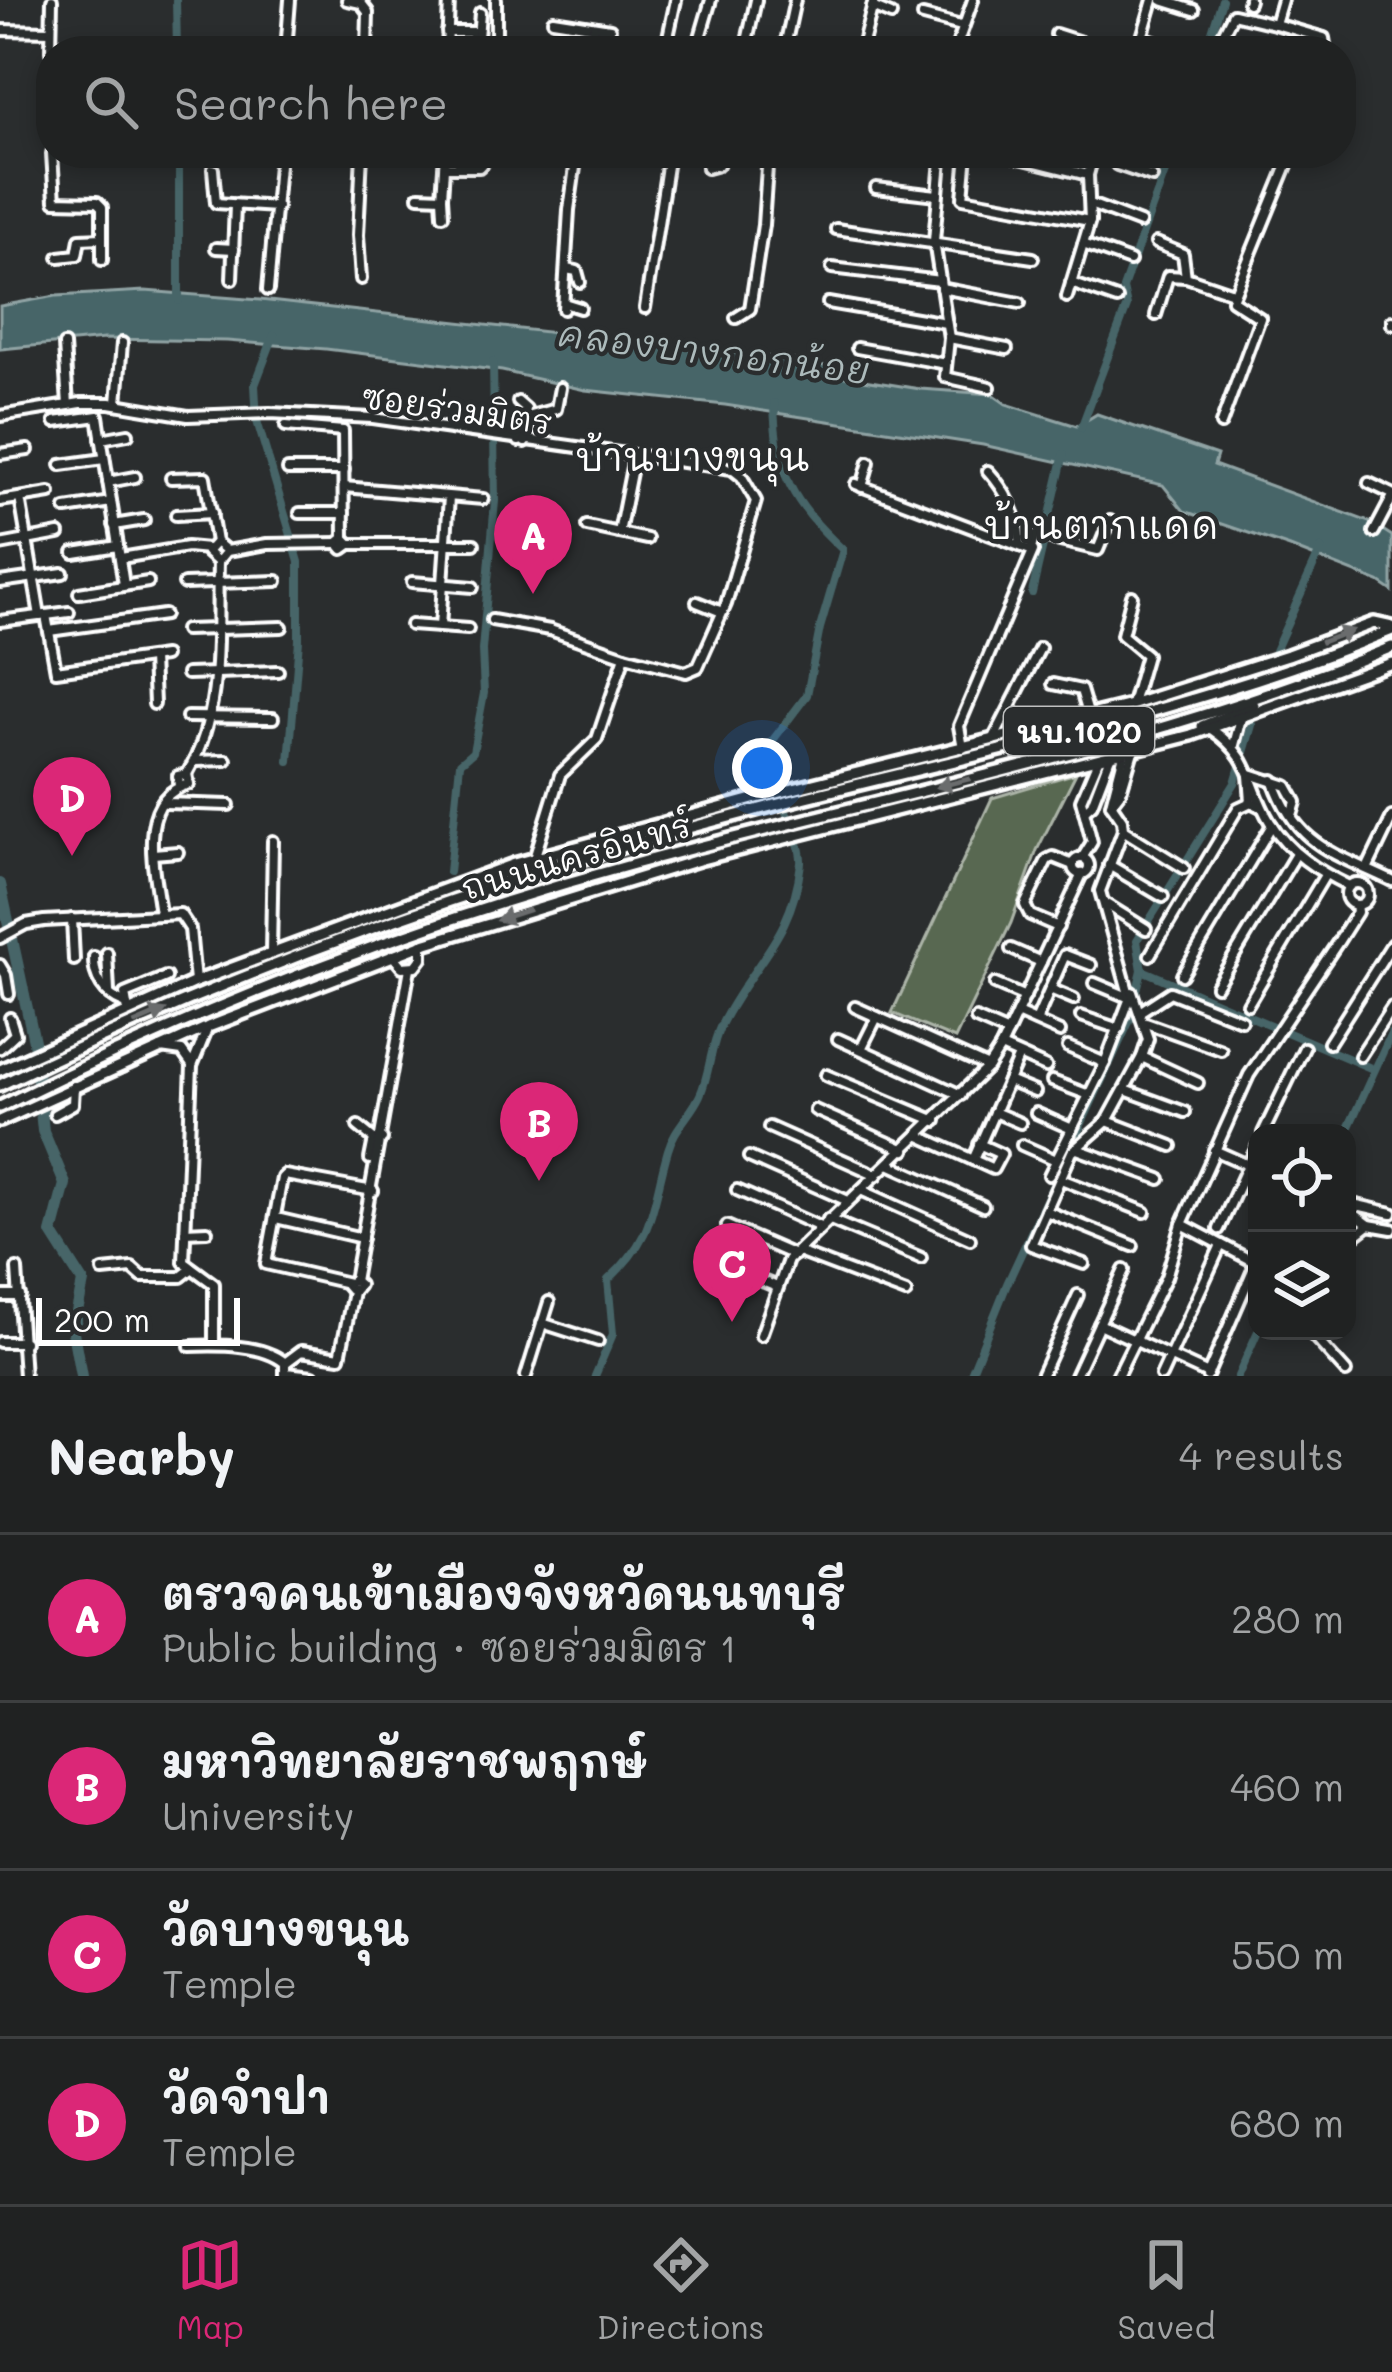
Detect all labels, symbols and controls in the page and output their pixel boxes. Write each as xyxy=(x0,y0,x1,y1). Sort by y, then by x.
search box xyxy=(36,36,1356,168)
icon: search xyxy=(78,69,144,135)
text: Search here xyxy=(174,73,448,131)
water label: คลองบางกอกน้อย xyxy=(556,309,872,393)
street label: ซอยร่วมมิตร xyxy=(359,373,555,443)
district label: บ้านบางขนุน xyxy=(575,430,809,487)
pin: A xyxy=(494,495,572,594)
district label: บ้านตากแดด xyxy=(983,498,1219,549)
one-way arrow xyxy=(1319,626,1355,645)
road number: นบ.1020 xyxy=(1004,707,1154,755)
your location xyxy=(732,738,792,798)
pin: D xyxy=(33,757,111,856)
one-way arrow xyxy=(934,774,971,793)
street label: ถนนนครอินทร์ xyxy=(456,801,697,908)
one-way arrow xyxy=(494,906,530,925)
one-way arrow xyxy=(132,1007,168,1026)
pin: B xyxy=(500,1082,578,1181)
map controls xyxy=(1248,1124,1356,1340)
button: locate xyxy=(1248,1124,1356,1232)
pin: C xyxy=(693,1223,771,1322)
button: layers xyxy=(1248,1232,1356,1340)
scale bar xyxy=(36,1292,240,1345)
text: 200 m xyxy=(54,1297,150,1340)
text: Nearby xyxy=(48,1421,235,1488)
text: 4 results xyxy=(1179,1429,1344,1480)
text: ตรวจคนเข้าเมืองจังหวัดนนทบุรี xyxy=(162,1563,846,1621)
text: A xyxy=(73,1592,101,1643)
text: 280 m xyxy=(1231,1592,1344,1643)
text: Public building · ซอยร่วมมิตร 1 xyxy=(162,1621,737,1672)
text: มหาวิทยาลัยราชพฤกษ์ xyxy=(162,1731,647,1789)
text: B xyxy=(74,1760,100,1811)
text: 460 m xyxy=(1230,1760,1344,1811)
text: University xyxy=(162,1789,354,1840)
text: วัดบางขนุน xyxy=(162,1899,409,1957)
text: C xyxy=(73,1928,101,1979)
text: 550 m xyxy=(1231,1928,1344,1979)
text: Temple xyxy=(162,1957,297,2008)
text: วัดจําปา xyxy=(162,2067,330,2125)
text: D xyxy=(73,2096,101,2147)
text: 680 m xyxy=(1229,2096,1344,2147)
text: Temple xyxy=(162,2125,297,2176)
tab: Map xyxy=(177,2232,244,2347)
tab: Directions xyxy=(597,2232,764,2347)
tab: Saved xyxy=(1118,2232,1215,2347)

